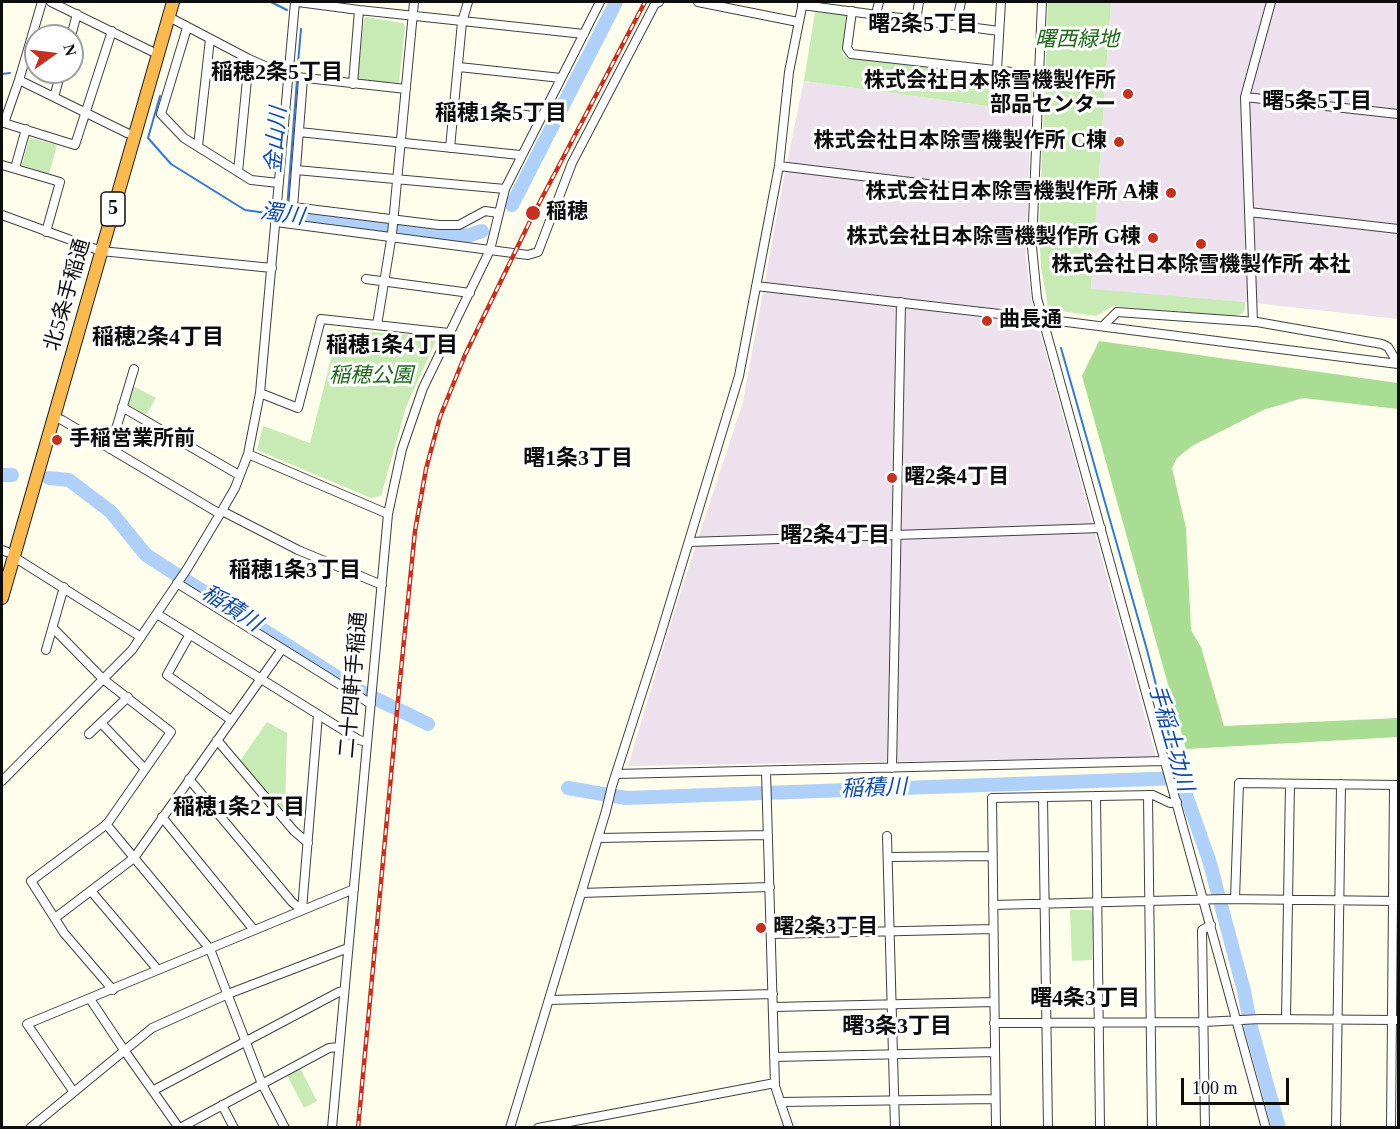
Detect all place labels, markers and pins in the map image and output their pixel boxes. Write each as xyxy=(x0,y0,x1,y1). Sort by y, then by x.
place label: 株式会社日本除雪機製作所 部品センター xyxy=(864,69,1116,119)
marker: 株式会社日本除雪機製作所 部品センター xyxy=(1121,87,1135,101)
place label: 株式会社日本除雪機製作所 C棟 xyxy=(814,129,1107,155)
marker: 株式会社日本除雪機製作所 C棟 xyxy=(1112,135,1126,149)
place label: 株式会社日本除雪機製作所 A棟 xyxy=(866,180,1159,206)
marker: 株式会社日本除雪機製作所 A棟 xyxy=(1164,186,1178,200)
place label: 稲穂 xyxy=(546,200,588,226)
marker: 稲穂 xyxy=(524,204,542,222)
place label: 株式会社日本除雪機製作所 G棟 xyxy=(846,225,1141,251)
marker: 株式会社日本除雪機製作所 G棟 xyxy=(1146,231,1160,245)
marker: 株式会社日本除雪機製作所 本社 xyxy=(1194,237,1208,251)
place label: 株式会社日本除雪機製作所 本社 xyxy=(1051,253,1351,279)
place label: 曲長通 xyxy=(999,308,1062,334)
marker: 曲長通 xyxy=(980,314,994,328)
place label: 手稲営業所前 xyxy=(69,427,195,453)
marker: 手稲営業所前 xyxy=(50,433,64,447)
place label: 曙2条4丁目 xyxy=(904,465,1009,491)
marker: 曙2条4丁目 xyxy=(885,471,899,485)
place label: 曙2条3丁目 xyxy=(773,915,878,941)
marker: 曙2条3丁目 xyxy=(754,921,768,935)

